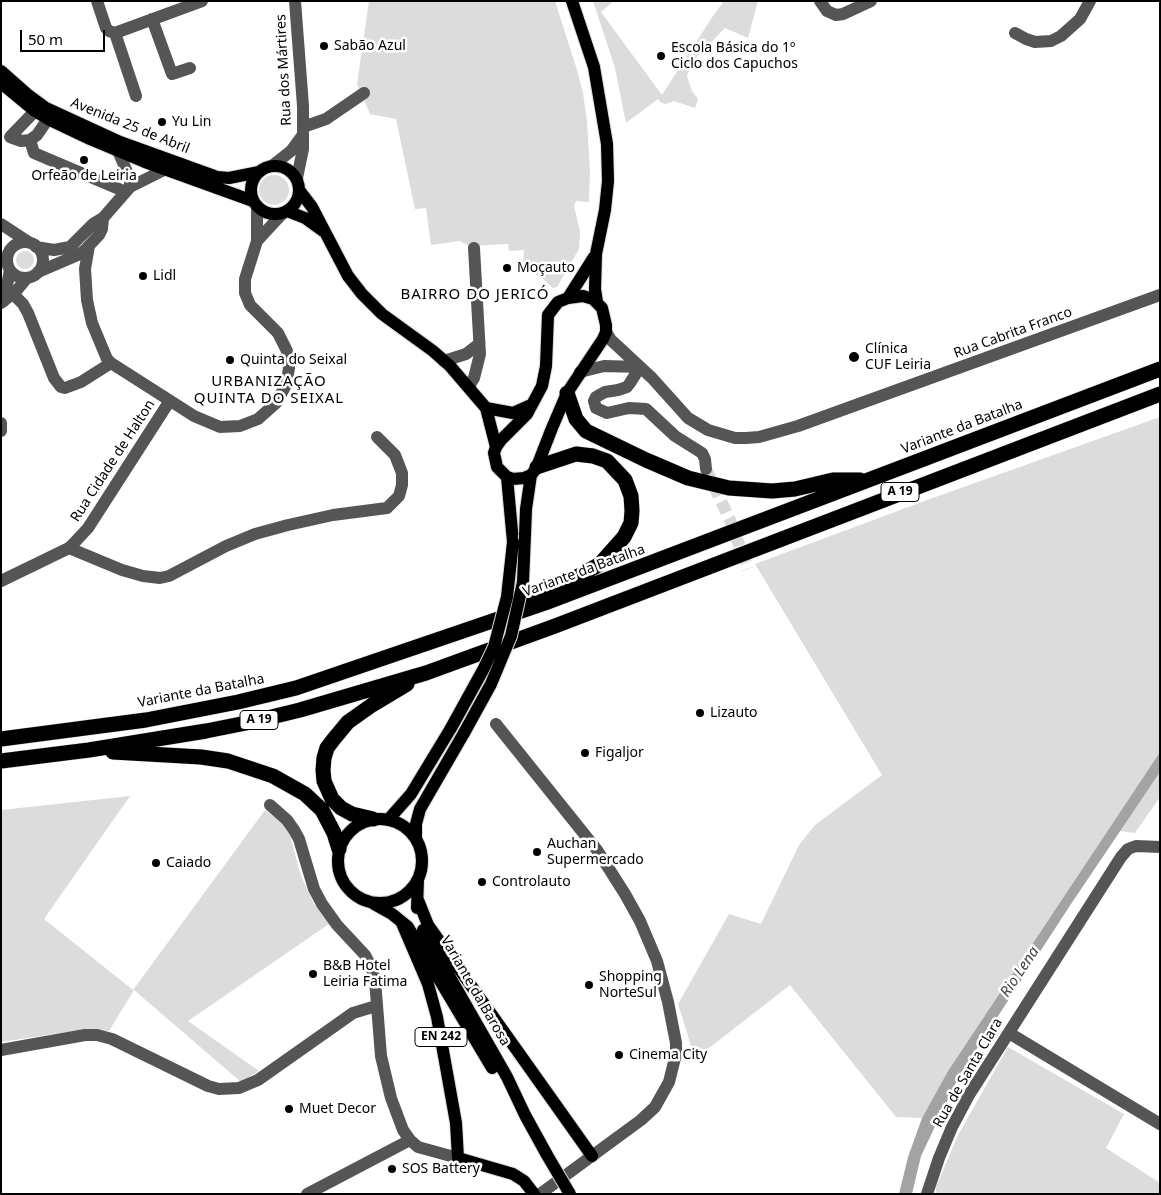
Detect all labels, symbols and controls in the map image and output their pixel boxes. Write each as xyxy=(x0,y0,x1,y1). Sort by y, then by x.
street label: Rua dos Mártires xyxy=(273,14,295,126)
scale bar xyxy=(22,20,108,52)
text: 50 m xyxy=(28,29,63,49)
place label: Sabão Azul xyxy=(334,38,406,54)
marker: Sabão Azul xyxy=(318,40,330,52)
place label: Escola Básica do 1º Ciclo dos Capuchos xyxy=(671,40,798,72)
marker: Escola Básica do 1º Ciclo dos Capuchos xyxy=(655,50,667,62)
street label: Avenida 25 de Abril xyxy=(68,94,192,158)
place label: Yu Lin xyxy=(172,114,211,130)
marker: Yu Lin xyxy=(156,116,168,128)
marker: Orfeão de Leiria xyxy=(78,154,90,166)
place label: Orfeão de Leiria xyxy=(31,168,137,184)
place label: Moçauto xyxy=(517,260,575,276)
marker: Moçauto xyxy=(501,262,513,274)
place label: Lidl xyxy=(153,268,176,284)
marker: Lidl xyxy=(137,270,149,282)
district label: BAIRRO DO JERICÓ xyxy=(398,286,552,304)
street label: Rua Cabrita Franco xyxy=(952,304,1074,362)
place label: Clínica CUF Leiria xyxy=(865,341,931,374)
marker: Clínica CUF Leiria xyxy=(847,350,861,364)
place label: Quinta do Seixal xyxy=(240,352,347,368)
marker: Quinta do Seixal xyxy=(224,354,236,366)
district label: URBANIZAÇÃO QUINTA DO SEIXAL xyxy=(192,373,346,408)
street label: Variante da Batalha xyxy=(899,396,1025,458)
street label: Rua Cidade de Halton xyxy=(67,397,159,525)
road number: A 19 xyxy=(881,482,919,502)
street label: Variante da Batalha xyxy=(521,541,647,601)
street label: Variante da Batalha xyxy=(136,670,266,712)
place label: Lizauto xyxy=(710,705,758,721)
marker: Lizauto xyxy=(694,707,706,719)
road number: A 19 xyxy=(240,710,278,730)
place label: Figaljor xyxy=(595,745,644,761)
marker: Figaljor xyxy=(579,747,591,759)
place label: Auchan Supermercado xyxy=(547,836,644,869)
marker: Auchan Supermercado xyxy=(531,846,543,858)
place label: Caiado xyxy=(166,855,211,871)
marker: Caiado xyxy=(150,857,162,869)
place label: Controlauto xyxy=(492,874,571,890)
marker: Controlauto xyxy=(476,876,488,888)
street label: Variante da Barosa xyxy=(437,933,513,1049)
water label: Rio Lena xyxy=(997,943,1043,1001)
place label: B&B Hotel Leiria Fatima xyxy=(323,958,407,990)
marker: B&B Hotel Leiria Fatima xyxy=(307,968,319,980)
place label: Shopping NorteSul xyxy=(599,969,662,1002)
marker: Shopping NorteSul xyxy=(583,979,595,991)
street label: Rua de Santa Clara xyxy=(930,1015,1006,1131)
road number: EN 242 xyxy=(415,1028,467,1046)
place label: Cinema City xyxy=(629,1047,707,1063)
marker: Cinema City xyxy=(613,1049,625,1061)
place label: Muet Decor xyxy=(299,1101,376,1117)
marker: Muet Decor xyxy=(283,1103,295,1115)
place label: SOS Battery xyxy=(402,1161,480,1177)
marker: SOS Battery xyxy=(386,1163,398,1175)

